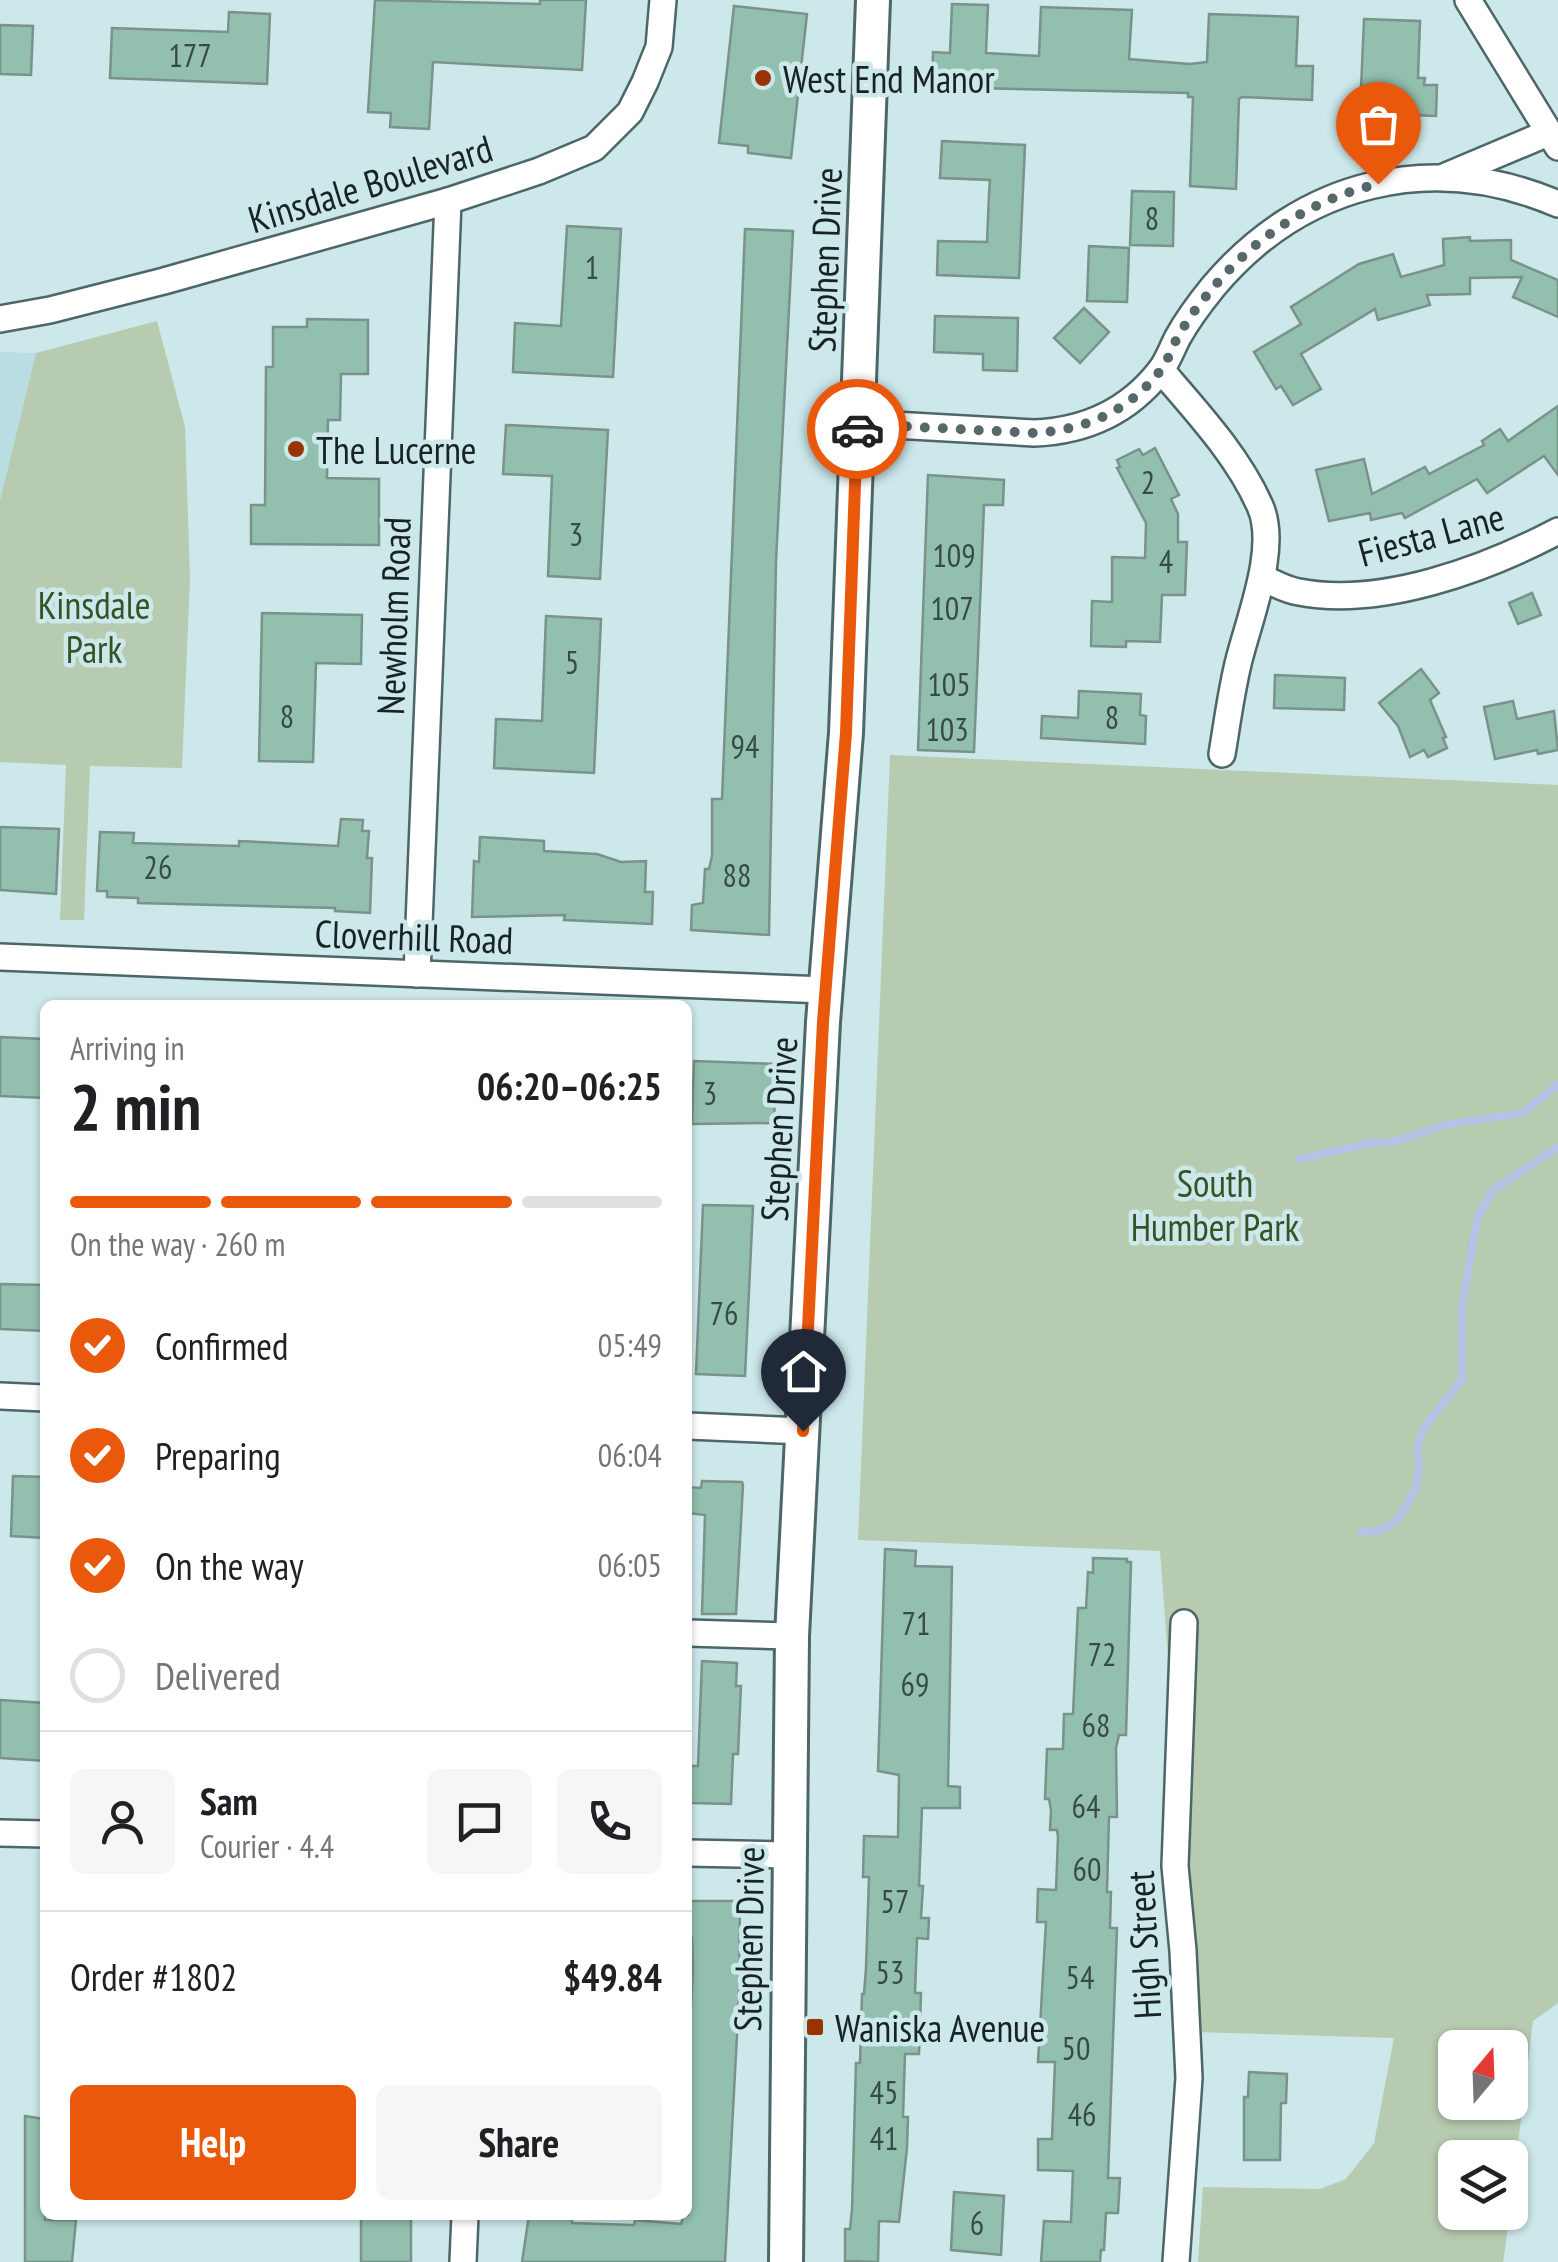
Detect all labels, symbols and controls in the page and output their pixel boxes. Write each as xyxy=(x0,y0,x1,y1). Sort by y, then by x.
house number: 177 xyxy=(168,34,212,76)
place label: West End Manor xyxy=(783,54,995,103)
marker: West End Manor xyxy=(752,67,774,89)
pin xyxy=(1336,82,1421,185)
icon: bag xyxy=(1351,97,1406,152)
street label: Kinsdale Boulevard xyxy=(242,123,498,243)
street label: Stephen Drive xyxy=(796,167,852,353)
house number: 8 xyxy=(1145,197,1159,239)
house number: 1 xyxy=(585,246,599,288)
courier xyxy=(807,379,907,479)
icon: car xyxy=(830,402,885,457)
place label: The Lucerne xyxy=(316,425,477,474)
marker: The Lucerne xyxy=(285,438,307,460)
house number: 2 xyxy=(1141,461,1155,503)
street label: Fiesta Lane xyxy=(1353,491,1509,577)
house number: 3 xyxy=(569,513,583,555)
street label: Newholm Road xyxy=(365,516,421,716)
house number: 109 xyxy=(932,534,976,576)
house number: 4 xyxy=(1159,540,1173,582)
park label: Kinsdale Park xyxy=(38,580,150,673)
house number: 107 xyxy=(930,587,974,629)
house number: 5 xyxy=(565,641,579,683)
house number: 105 xyxy=(927,663,971,705)
house number: 8 xyxy=(280,695,294,737)
house number: 8 xyxy=(1105,696,1119,738)
house number: 103 xyxy=(925,708,969,750)
house number: 94 xyxy=(731,725,759,767)
house number: 26 xyxy=(144,846,172,888)
house number: 88 xyxy=(723,854,751,896)
street label: Cloverhill Road xyxy=(314,908,514,964)
text: Arriving in xyxy=(70,1027,185,1069)
street label: Stephen Drive xyxy=(749,1035,807,1223)
text: 06:20–06:25 xyxy=(477,1061,662,1110)
text: 2 min xyxy=(70,1064,201,1148)
house number: 3 xyxy=(703,1072,717,1114)
park label: South Humber Park xyxy=(1131,1158,1300,1251)
text: On the way · 260 m xyxy=(70,1223,285,1265)
house number: 76 xyxy=(710,1292,738,1334)
icon: check xyxy=(70,1318,125,1373)
text: Confirmed xyxy=(155,1321,288,1370)
text: 05:49 xyxy=(598,1324,662,1366)
pin xyxy=(761,1329,846,1432)
icon: home xyxy=(776,1344,831,1399)
icon: check xyxy=(70,1428,125,1483)
text: Preparing xyxy=(155,1431,281,1480)
text: 06:04 xyxy=(598,1434,662,1476)
icon: check xyxy=(70,1538,125,1593)
text: On the way xyxy=(155,1541,303,1590)
text: 06:05 xyxy=(598,1544,662,1586)
house number: 71 xyxy=(902,1602,930,1644)
house number: 72 xyxy=(1088,1633,1116,1675)
text: Delivered xyxy=(155,1651,281,1700)
house number: 69 xyxy=(901,1663,929,1705)
house number: 68 xyxy=(1082,1704,1110,1746)
button: person xyxy=(70,1769,175,1874)
button: chat xyxy=(427,1769,532,1874)
button: phone xyxy=(557,1769,662,1874)
text: Sam xyxy=(200,1776,258,1825)
house number: 64 xyxy=(1072,1785,1100,1827)
text: Courier · 4.4 xyxy=(200,1825,334,1867)
street label: Stephen Drive xyxy=(722,1846,774,2032)
house number: 60 xyxy=(1073,1848,1101,1890)
street label: High Street xyxy=(1115,1869,1171,2020)
house number: 57 xyxy=(881,1880,909,1922)
house number: 53 xyxy=(876,1951,904,1993)
text: Order #1802 xyxy=(70,1952,237,2001)
text: $49.84 xyxy=(563,1952,662,2001)
house number: 54 xyxy=(1066,1956,1094,1998)
place label: Waniska Avenue xyxy=(835,2003,1045,2052)
marker: Waniska Avenue xyxy=(804,2016,826,2038)
house number: 50 xyxy=(1062,2027,1090,2069)
north arrow xyxy=(1438,2030,1528,2120)
map controls xyxy=(1438,2030,1528,2230)
house number: 45 xyxy=(870,2071,898,2113)
button: Help xyxy=(70,2085,356,2200)
button: Share xyxy=(376,2085,662,2200)
house number: 46 xyxy=(1068,2093,1096,2135)
house number: 41 xyxy=(870,2117,898,2159)
button: layers xyxy=(1438,2140,1528,2230)
house number: 6 xyxy=(970,2202,984,2244)

